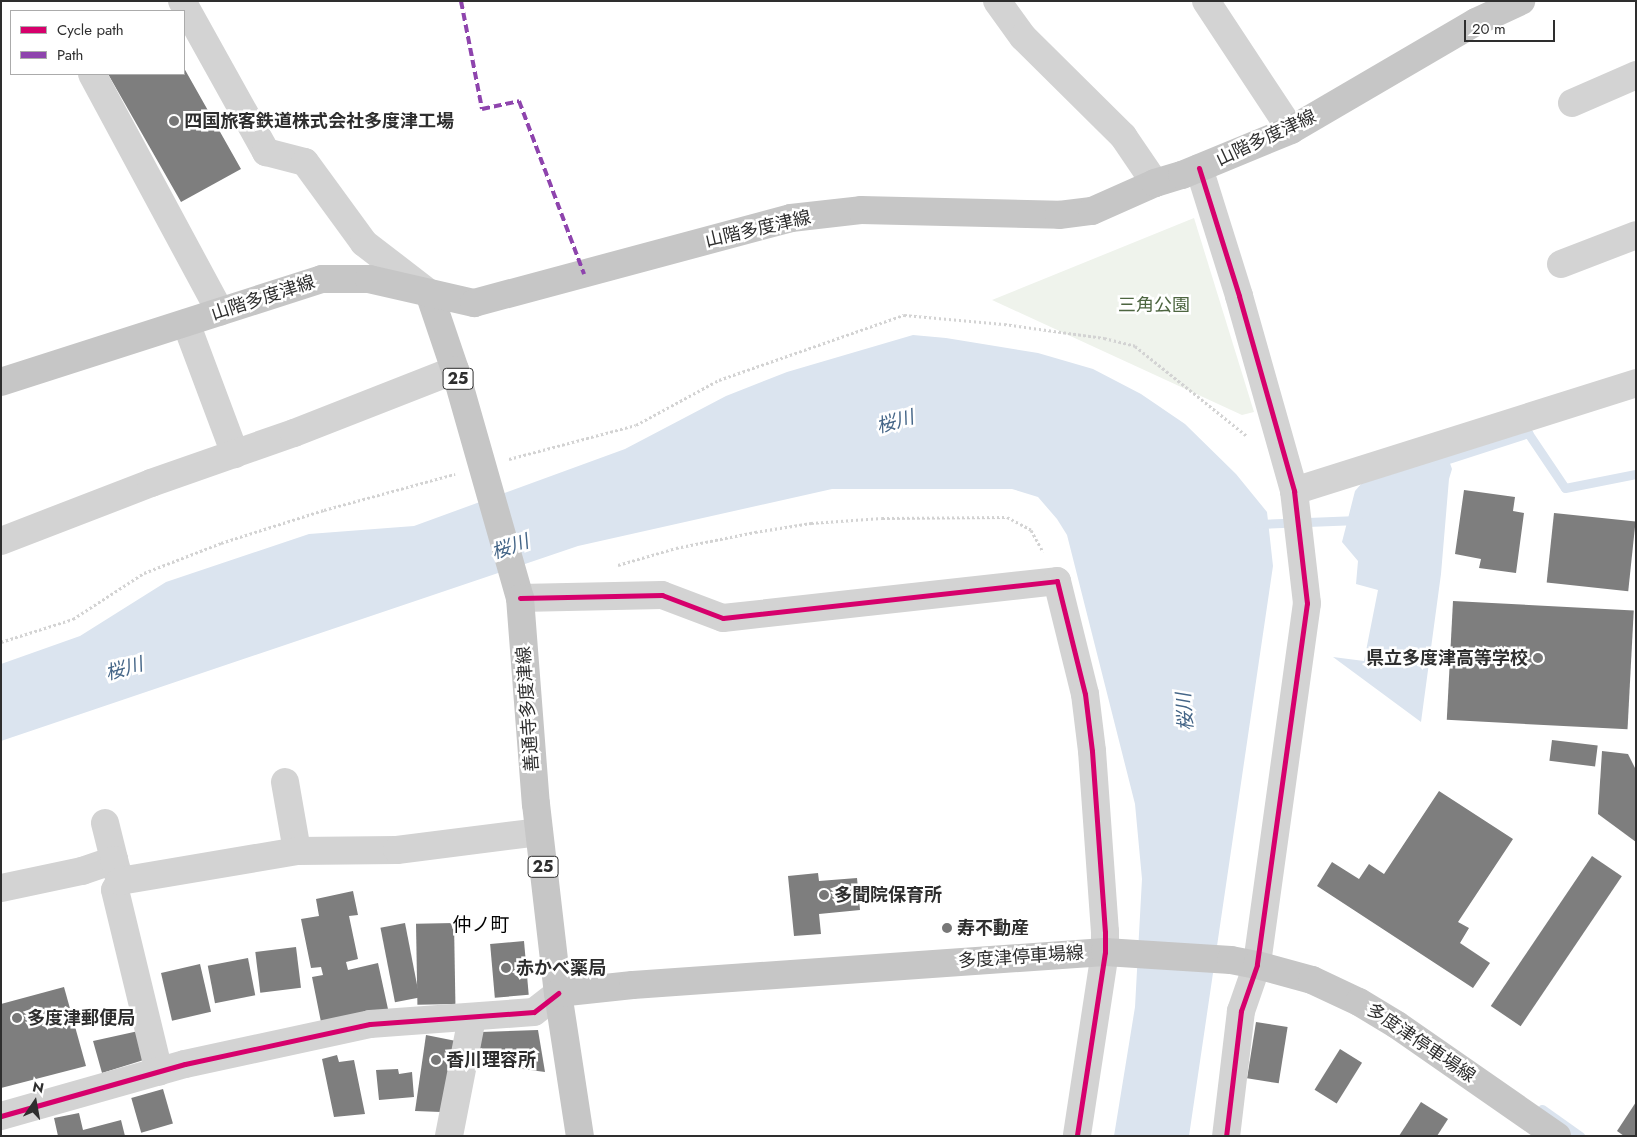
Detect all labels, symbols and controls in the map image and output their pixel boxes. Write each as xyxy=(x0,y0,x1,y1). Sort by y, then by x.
legend xyxy=(10,10,185,75)
scale bar xyxy=(1467,10,1558,42)
text: 20 m xyxy=(1472,18,1506,40)
text: Cycle path xyxy=(57,19,124,41)
text: Path xyxy=(57,44,83,66)
street label: 山階多度津線 xyxy=(1212,105,1320,171)
place label: 四国旅客鉄道株式会社多度津工場 xyxy=(184,110,454,132)
marker: 四国旅客鉄道株式会社多度津工場 xyxy=(168,115,180,127)
street label: 山階多度津線 xyxy=(703,206,813,252)
street label: 山階多度津線 xyxy=(208,271,318,325)
park label: 三角公園 xyxy=(1118,294,1190,316)
road number: 25 xyxy=(442,366,474,392)
water label: 桜川 xyxy=(874,406,916,438)
water label: 桜川 xyxy=(488,530,532,564)
street label: 善通寺多度津線 xyxy=(513,645,543,773)
place label: 県立多度津高等学校 xyxy=(1366,647,1528,669)
marker: 県立多度津高等学校 xyxy=(1532,652,1544,664)
water label: 桜川 xyxy=(103,653,145,685)
water label: 桜川 xyxy=(1172,692,1198,732)
road number: 25 xyxy=(527,854,559,880)
place label: 多聞院保育所 xyxy=(834,884,942,906)
marker: 多聞院保育所 xyxy=(818,889,830,901)
district label: 仲ノ町 xyxy=(453,914,509,936)
place label: 寿不動産 xyxy=(957,917,1029,939)
marker: 寿不動産 xyxy=(941,922,953,934)
street label: 多度津停車場線 xyxy=(957,942,1085,972)
place label: 赤かべ薬局 xyxy=(516,957,606,979)
marker: 赤かべ薬局 xyxy=(500,962,512,974)
street label: 多度津停車場線 xyxy=(1363,999,1479,1087)
place label: 多度津郵便局 xyxy=(27,1007,135,1029)
marker: 多度津郵便局 xyxy=(11,1012,23,1024)
place label: 香川理容所 xyxy=(446,1049,536,1071)
marker: 香川理容所 xyxy=(430,1054,442,1066)
text: N xyxy=(31,1076,46,1098)
north arrow xyxy=(10,1077,60,1127)

